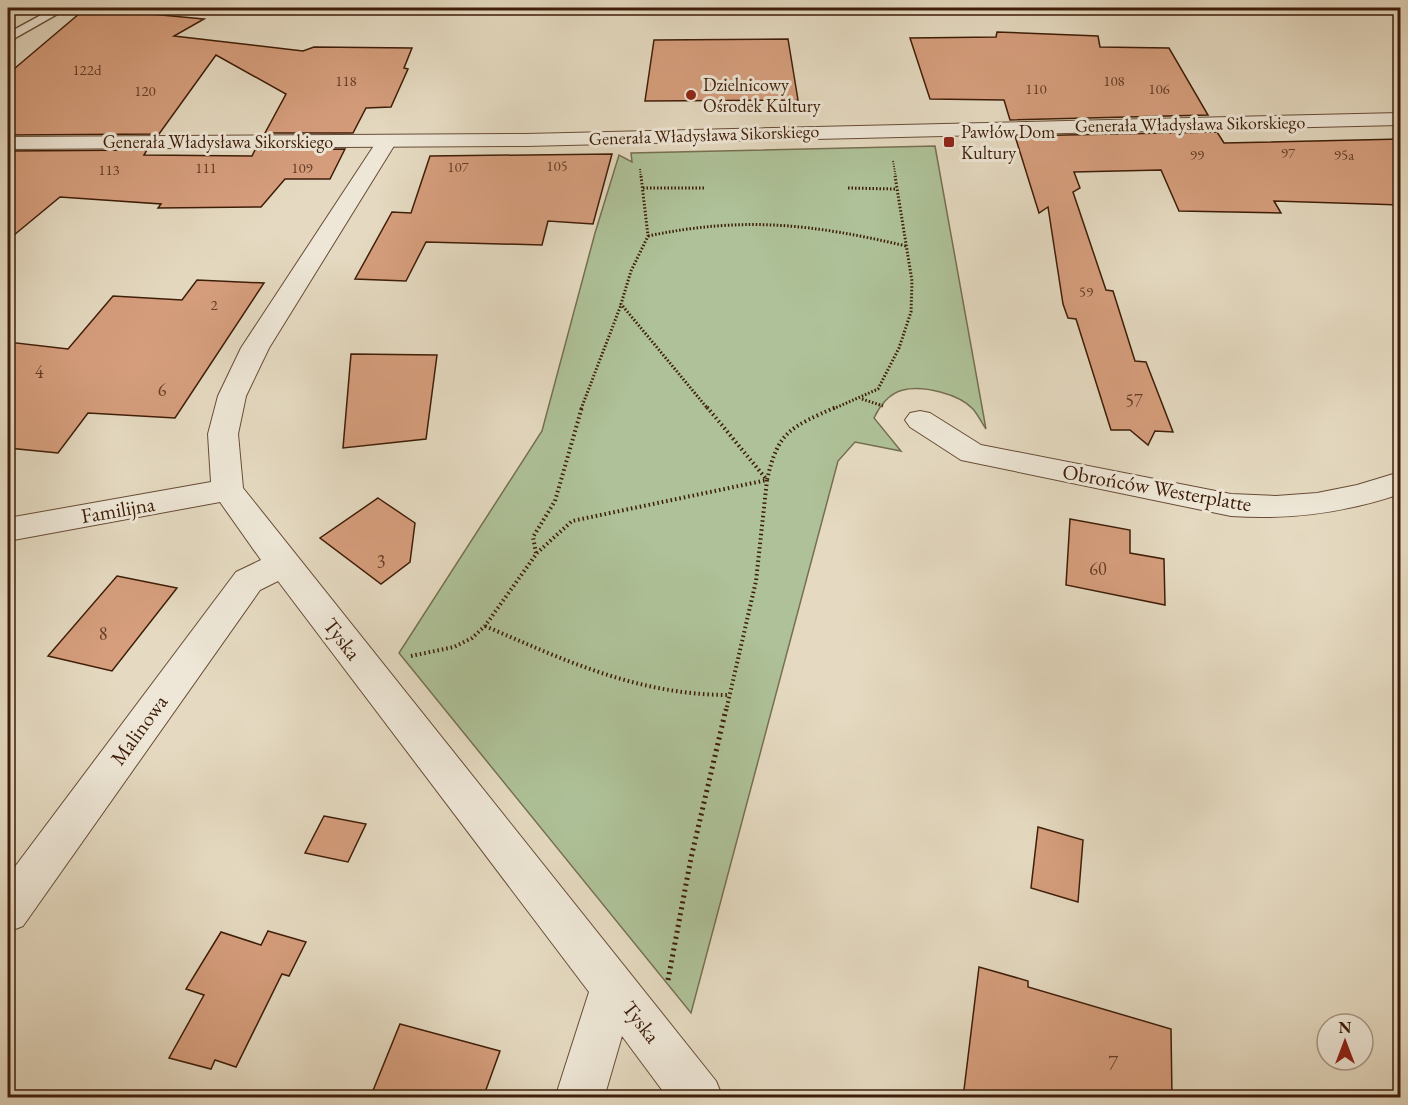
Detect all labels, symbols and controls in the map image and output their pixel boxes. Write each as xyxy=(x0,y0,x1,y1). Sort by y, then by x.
house number: 122d xyxy=(72,60,102,79)
house number: 118 xyxy=(335,71,357,90)
house number: 108 xyxy=(1103,71,1125,90)
place label: Dzielnicowy Ośrodek Kultury xyxy=(703,73,821,117)
house number: 110 xyxy=(1025,79,1047,98)
house number: 106 xyxy=(1148,79,1170,98)
house number: 120 xyxy=(134,81,156,100)
marker: Dzielnicowy Ośrodek Kultury xyxy=(684,88,698,102)
street label: Generała Władysława Sikorskiego xyxy=(1075,110,1305,137)
street label: Generała Władysława Sikorskiego xyxy=(588,119,820,150)
place label: Pawłów Dom Kultury xyxy=(961,120,1055,164)
street label: Generała Władysława Sikorskiego xyxy=(103,130,333,153)
marker: Pawłów Dom Kultury xyxy=(942,135,956,149)
house number: 97 xyxy=(1281,143,1296,162)
house number: 99 xyxy=(1190,145,1204,164)
house number: 95a xyxy=(1334,145,1354,164)
house number: 105 xyxy=(546,156,568,175)
house number: 107 xyxy=(447,157,470,176)
house number: 111 xyxy=(195,158,217,177)
house number: 109 xyxy=(291,158,313,177)
house number: 113 xyxy=(98,160,120,179)
house number: 59 xyxy=(1079,282,1093,301)
house number: 2 xyxy=(210,295,218,314)
house number: 4 xyxy=(35,360,44,383)
house number: 6 xyxy=(158,378,167,401)
house number: 57 xyxy=(1125,389,1143,412)
street label: Obrońców Westerplatte xyxy=(1060,458,1254,517)
street label: Familijna xyxy=(79,490,157,529)
house number: 3 xyxy=(377,550,385,573)
house number: 60 xyxy=(1089,557,1107,580)
street label: Tyska xyxy=(318,612,368,666)
house number: 8 xyxy=(99,622,107,645)
street label: Malinowa xyxy=(104,689,174,770)
street label: Tyska xyxy=(617,995,667,1049)
north arrow xyxy=(1315,1012,1375,1072)
text: N xyxy=(1339,1017,1352,1038)
house number: 7 xyxy=(1108,1049,1119,1076)

